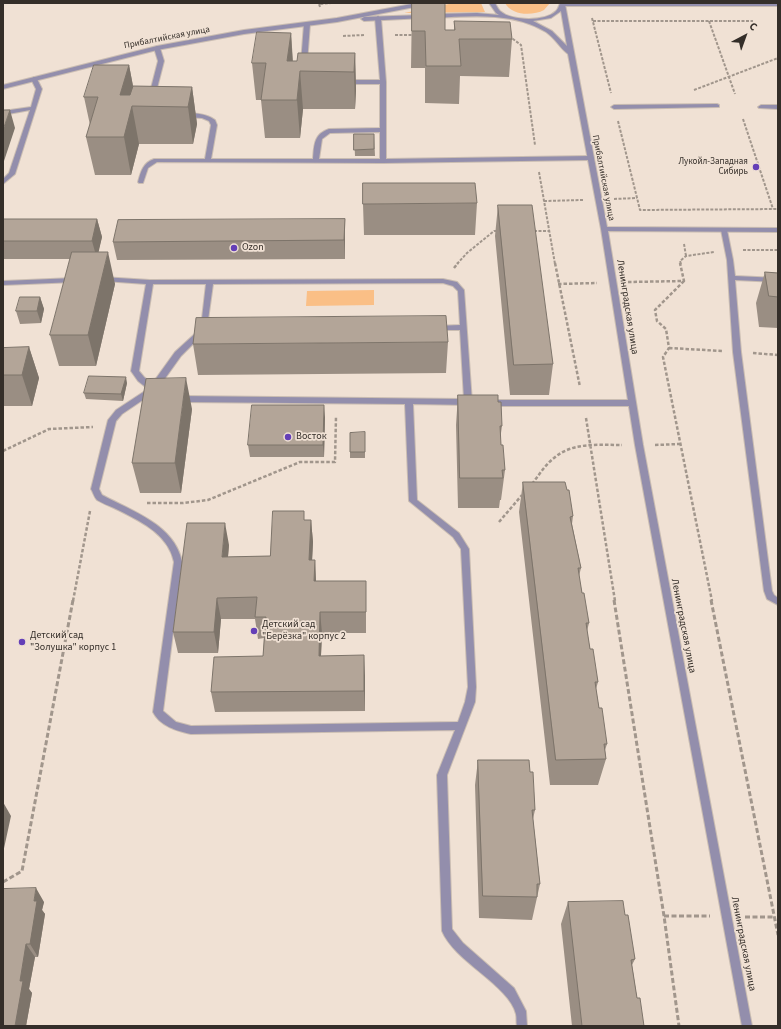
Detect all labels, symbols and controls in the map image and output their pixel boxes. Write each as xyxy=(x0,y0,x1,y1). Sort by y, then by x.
north arrow xyxy=(725,16,765,56)
text: С xyxy=(746,19,761,34)
street label: Прибалтийская улица xyxy=(123,24,211,52)
street label: Прибалтийская улица xyxy=(589,134,617,222)
place label: Лукойл-Западная Сибирь xyxy=(678,157,748,178)
marker: Лукойл-Западная Сибирь xyxy=(751,162,761,172)
place label: Ozon xyxy=(242,242,264,254)
marker: Ozon xyxy=(229,243,239,253)
street label: Ленинградская улица xyxy=(614,259,640,355)
place label: Восток xyxy=(296,431,327,443)
marker: Восток xyxy=(283,432,293,442)
street label: Ленинградская улица xyxy=(668,578,698,674)
place label: Детский сад "Берёзка" корпус 2 xyxy=(262,619,346,642)
marker: Детский сад "Берёзка" корпус 2 xyxy=(249,626,259,636)
place label: Детский сад "Золушка" корпус 1 xyxy=(30,630,116,654)
marker: Детский сад "Золушка" корпус 1 xyxy=(17,637,27,647)
street label: Ленинградская улица xyxy=(728,896,758,992)

